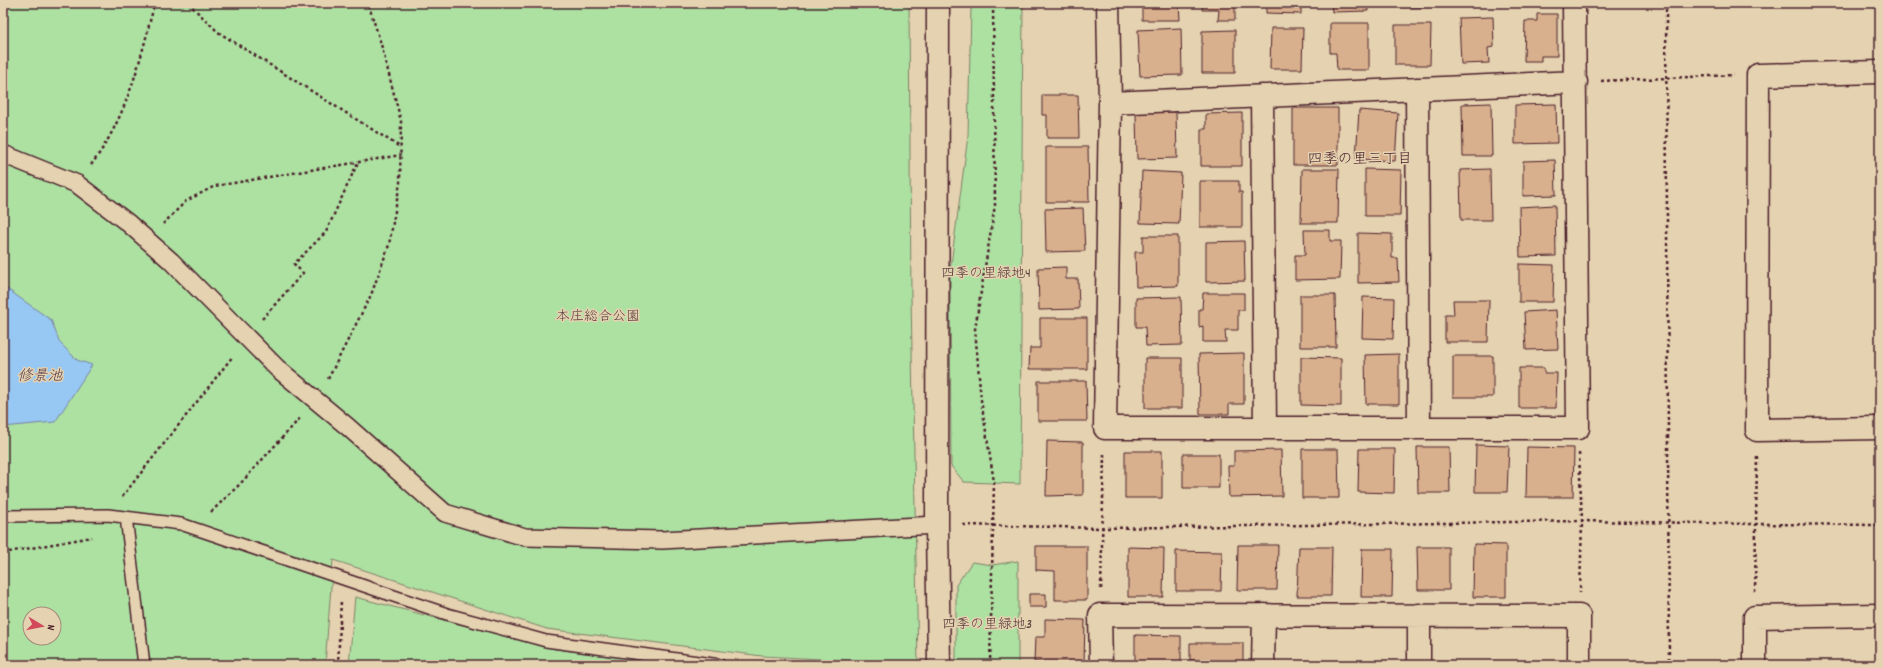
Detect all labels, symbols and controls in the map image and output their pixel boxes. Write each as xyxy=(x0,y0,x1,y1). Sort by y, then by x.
district label: 四季の里三丁目 xyxy=(1307,149,1413,171)
park label: 四季の里緑地4 xyxy=(941,264,1031,284)
park label: 本庄総合公園 xyxy=(556,307,640,327)
water label: 修景池 xyxy=(17,366,63,388)
north arrow xyxy=(22,606,62,646)
park label: 四季の里緑地3 xyxy=(942,615,1032,635)
text: N xyxy=(41,623,58,632)

